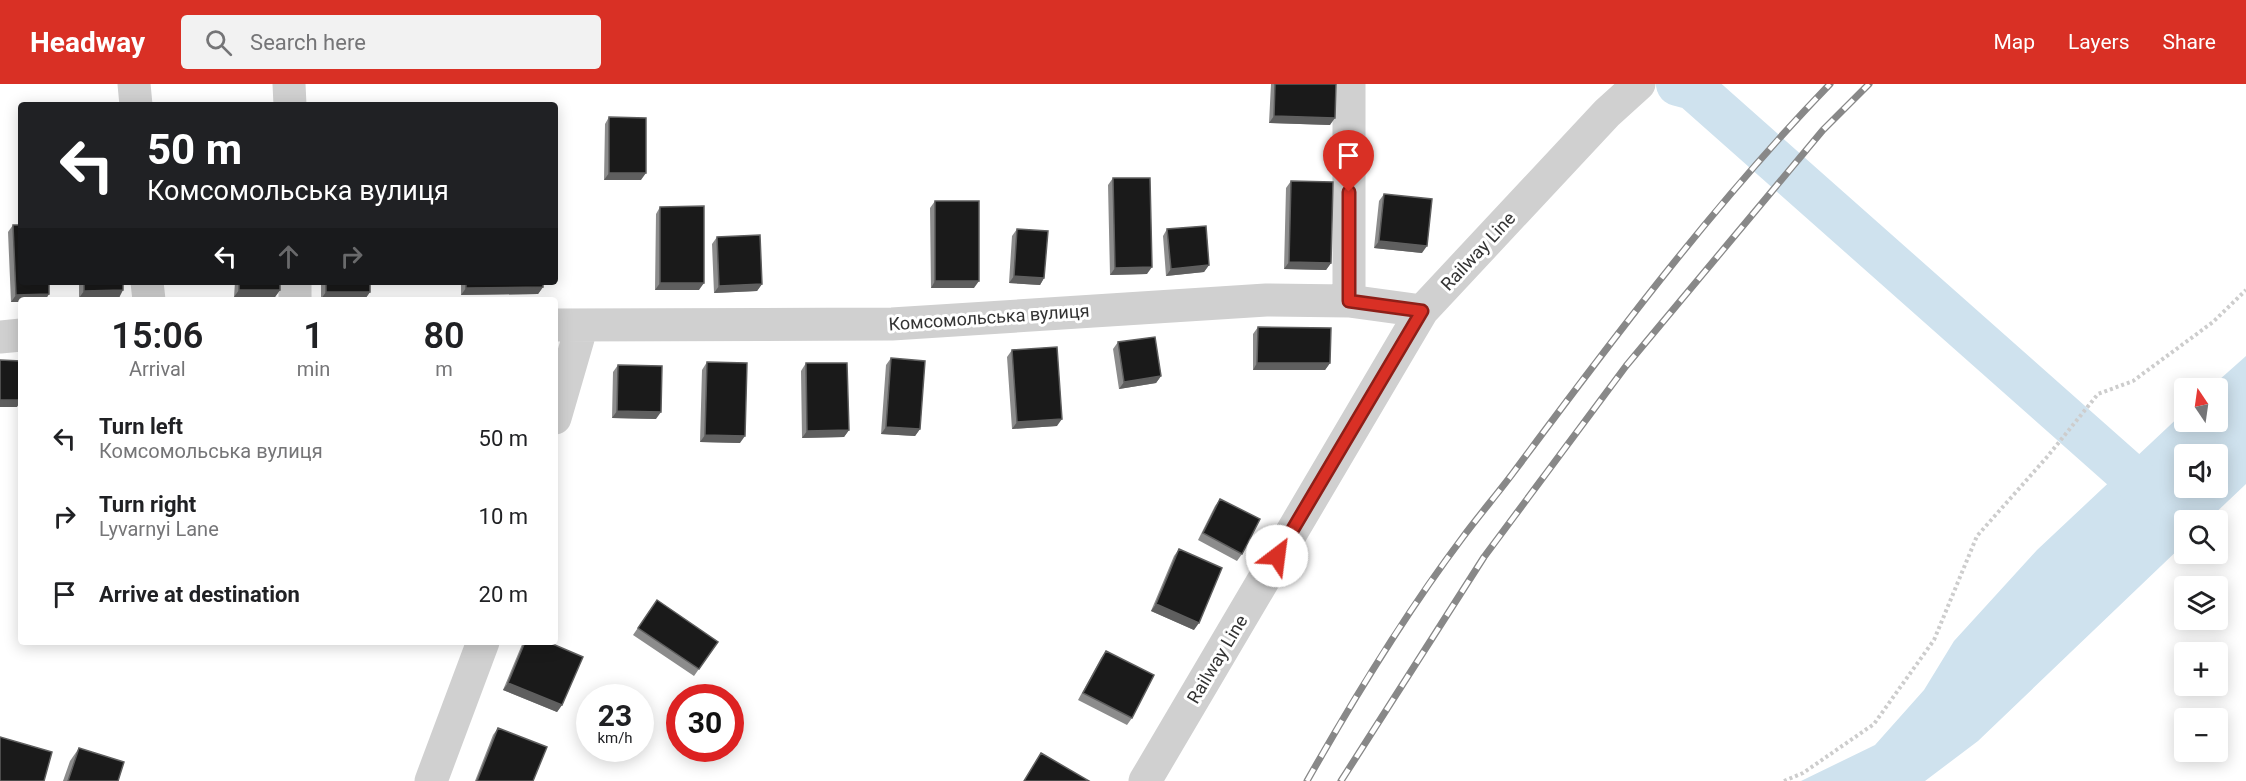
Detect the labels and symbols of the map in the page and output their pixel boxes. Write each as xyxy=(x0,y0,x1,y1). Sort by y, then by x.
pin xyxy=(1323,130,1374,192)
street label: Railway Line xyxy=(1436,207,1520,295)
street label: Комсомольська вулиця xyxy=(888,300,1090,334)
north arrow xyxy=(2174,378,2228,432)
position arrow xyxy=(1245,524,1309,588)
street label: Railway Line xyxy=(1182,611,1252,707)
speed limit sign: 30 xyxy=(666,684,744,762)

